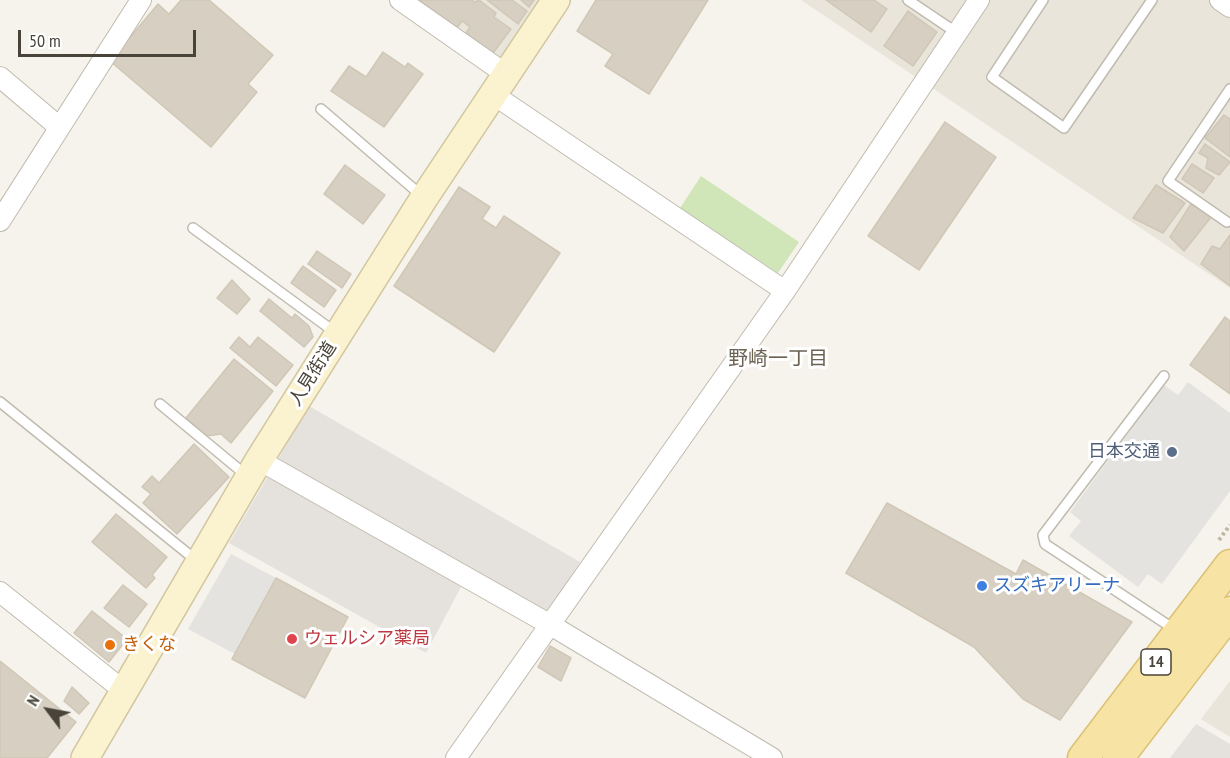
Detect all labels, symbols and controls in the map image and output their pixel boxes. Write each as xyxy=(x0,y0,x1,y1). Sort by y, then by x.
scale bar xyxy=(21,18,200,56)
text: 50 m xyxy=(29,29,61,52)
street label: 人見街道 xyxy=(285,338,341,410)
district label: 野崎一丁目 xyxy=(728,347,828,371)
place label: 日本交通 xyxy=(1088,441,1160,463)
marker: 日本交通 xyxy=(1165,445,1179,459)
place label: スズキアリーナ xyxy=(994,575,1120,597)
marker: スズキアリーナ xyxy=(975,579,989,593)
place label: ウェルシア薬局 xyxy=(304,628,430,650)
marker: ウェルシア薬局 xyxy=(285,632,299,646)
place label: きくな xyxy=(122,634,176,656)
marker: きくな xyxy=(103,638,117,652)
road number: 14 xyxy=(1141,649,1171,675)
north arrow xyxy=(18,680,78,740)
text: N xyxy=(22,692,44,709)

